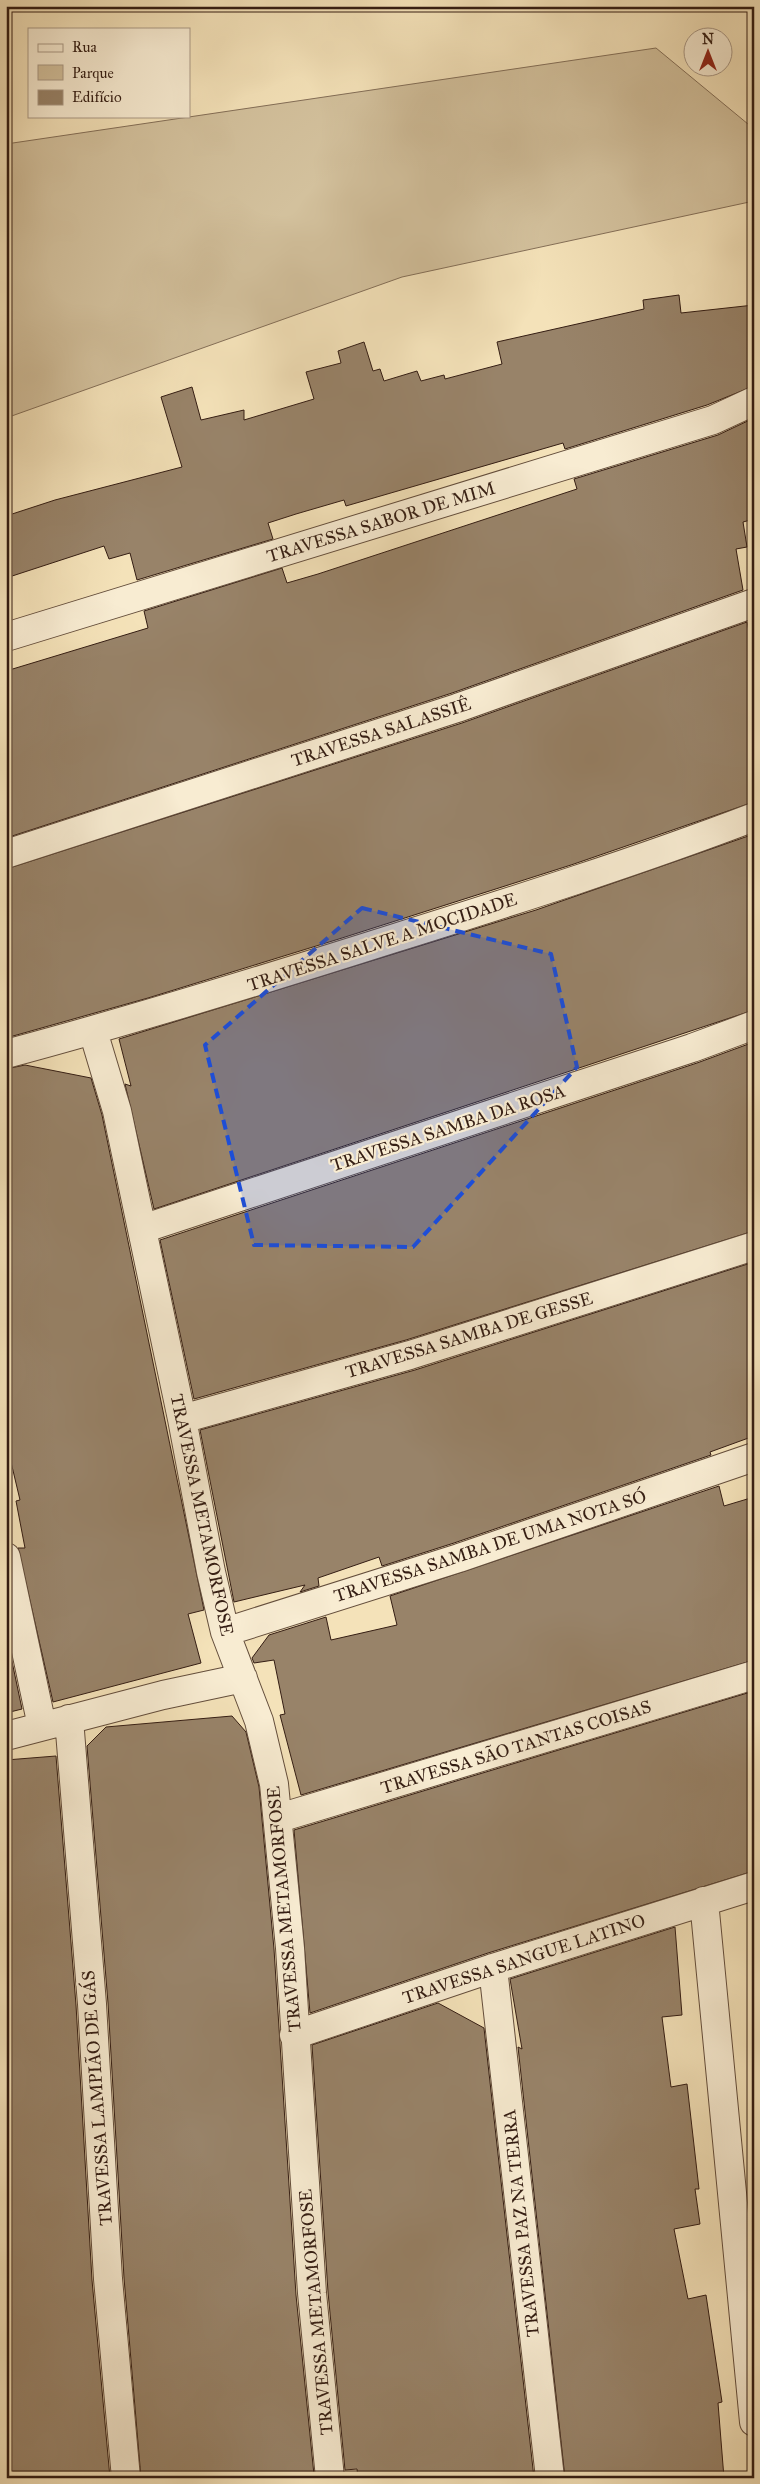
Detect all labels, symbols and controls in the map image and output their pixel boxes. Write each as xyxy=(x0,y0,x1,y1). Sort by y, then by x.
legend xyxy=(28,28,190,118)
north arrow xyxy=(682,28,732,78)
text: N xyxy=(702,31,714,48)
text: Rua xyxy=(72,38,97,56)
text: Parque xyxy=(72,64,114,83)
text: Edifício xyxy=(72,88,122,106)
street label: TRAVESSA SABOR DE MIM xyxy=(264,477,498,567)
street label: TRAVESSA SALASSIÊ xyxy=(288,692,474,771)
street label: TRAVESSA SALVE A MOCIDADE xyxy=(244,888,520,996)
street label: TRAVESSA SAMBA DA ROSA xyxy=(328,1080,568,1176)
street label: TRAVESSA SAMBA DE GESSE xyxy=(343,1287,595,1383)
street label: TRAVESSA METAMORFOSE xyxy=(166,1392,238,1638)
street label: TRAVESSA SAMBA DE UMA NOTA SÓ xyxy=(330,1483,649,1607)
street label: TRAVESSA SÃO TANTAS COISAS xyxy=(378,1695,654,1799)
street label: TRAVESSA METAMORFOSE xyxy=(262,1785,306,2033)
street label: TRAVESSA SANGUE LATINO xyxy=(400,1909,648,2009)
street label: TRAVESSA LAMPIÃO DE GÁS xyxy=(75,1970,117,2227)
street label: TRAVESSA PAZ NA TERRA xyxy=(498,2108,544,2338)
street label: TRAVESSA METAMORFOSE xyxy=(294,2188,338,2436)

